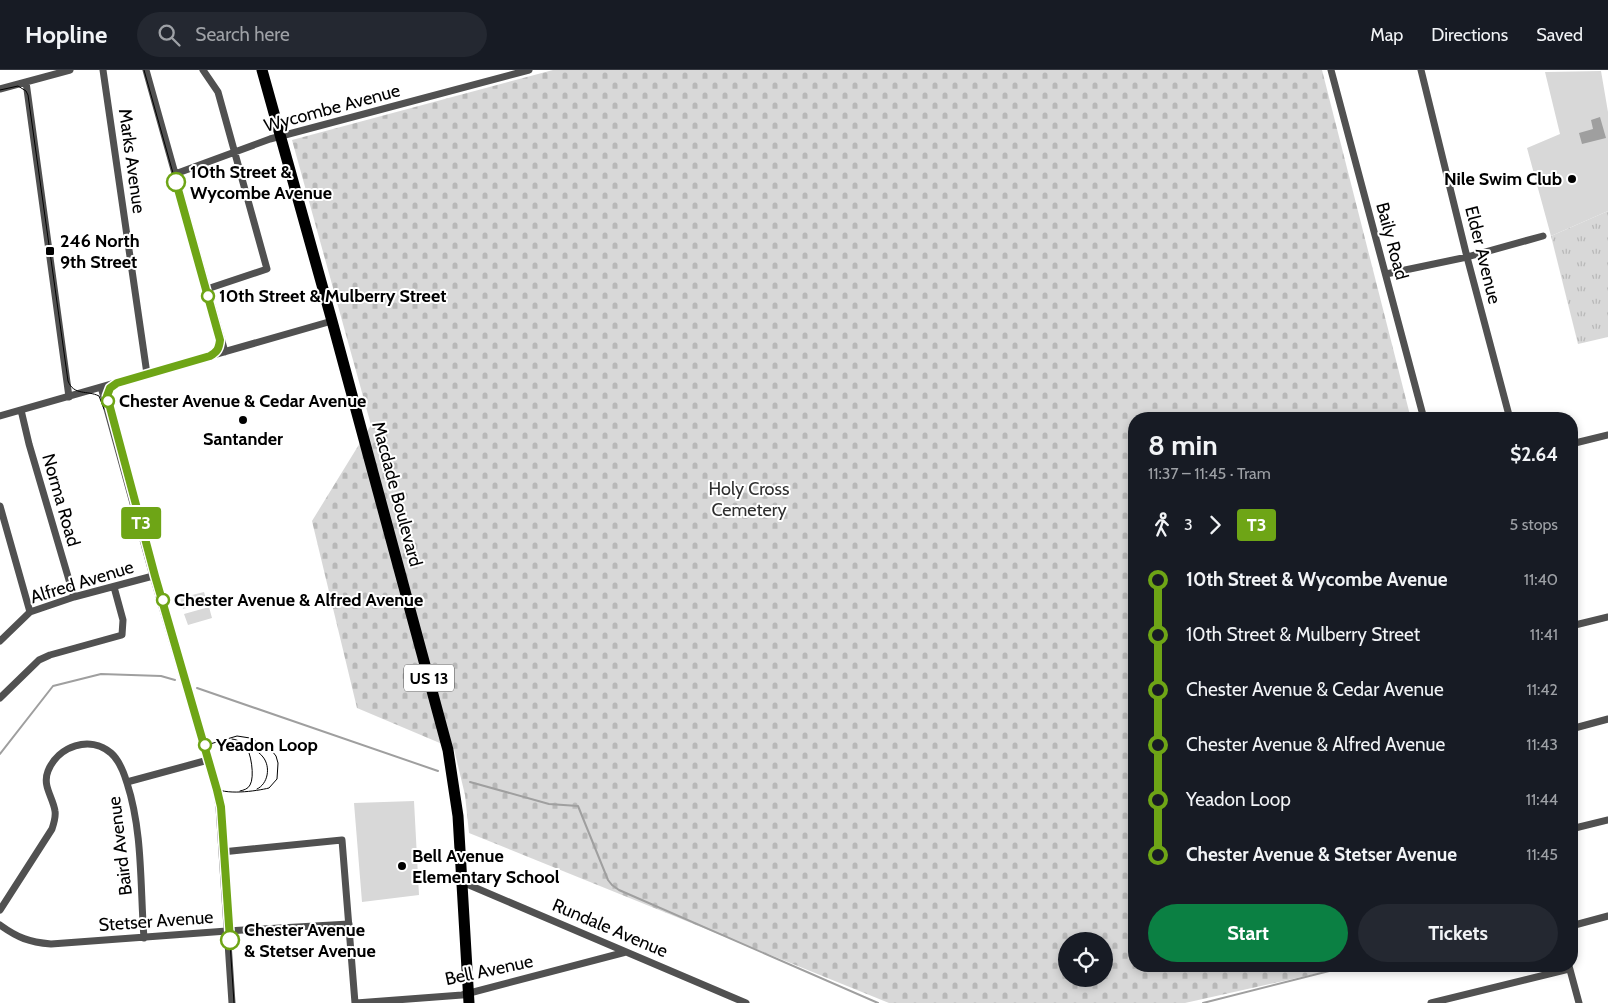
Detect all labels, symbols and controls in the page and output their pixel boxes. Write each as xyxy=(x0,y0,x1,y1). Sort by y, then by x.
search box xyxy=(137,12,487,57)
text: Hopline xyxy=(25,20,107,49)
icon: search xyxy=(155,21,183,49)
text: Search here xyxy=(195,23,290,46)
text: Map xyxy=(1370,24,1403,46)
text: Directions xyxy=(1431,24,1508,46)
text: Saved xyxy=(1536,24,1583,46)
street label: Wycombe Avenue xyxy=(262,79,402,137)
street label: Marks Avenue xyxy=(114,107,150,215)
place label: 10th Street & Wycombe Avenue xyxy=(190,161,332,204)
place label: Nile Swim Club xyxy=(1444,168,1562,190)
marker: 10th Street & Wycombe Avenue xyxy=(166,172,186,192)
marker: Nile Swim Club xyxy=(1566,173,1578,185)
street label: Baily Road xyxy=(1371,200,1413,282)
street label: Elder Avenue xyxy=(1460,204,1506,306)
place label: 246 North 9th Street xyxy=(60,230,140,273)
marker: 246 North 9th Street xyxy=(44,245,56,257)
place label: 10th Street & Mulberry Street xyxy=(219,285,446,307)
marker: 10th Street & Mulberry Street xyxy=(201,289,215,303)
place label: Chester Avenue & Cedar Avenue xyxy=(119,390,366,412)
marker: Chester Avenue & Cedar Avenue xyxy=(101,394,115,408)
marker: Santander xyxy=(237,414,249,426)
street label: Macdade Boulevard xyxy=(367,419,427,569)
place label: Santander xyxy=(203,428,283,450)
text: 8 min xyxy=(1148,428,1218,462)
text: $2.64 xyxy=(1510,443,1558,466)
street label: Norma Road xyxy=(37,451,85,549)
text: 11:37 – 11:45 · Tram xyxy=(1148,464,1271,483)
park label: Holy Cross Cemetery xyxy=(709,478,789,521)
line badge: T3 xyxy=(118,507,164,539)
icon: walk xyxy=(1148,511,1176,539)
icon: forward xyxy=(1201,511,1229,539)
text: T3 xyxy=(131,512,151,534)
text: T3 xyxy=(1247,514,1266,536)
text: 3 xyxy=(1184,515,1193,534)
text: 5 stops xyxy=(1509,515,1558,534)
street label: Alfred Avenue xyxy=(28,556,136,608)
text: 10th Street & Wycombe Avenue xyxy=(1186,568,1448,591)
text: 11:40 xyxy=(1524,570,1558,589)
place label: Chester Avenue & Alfred Avenue xyxy=(174,589,423,611)
marker: Chester Avenue & Alfred Avenue xyxy=(156,593,170,607)
text: 10th Street & Mulberry Street xyxy=(1186,623,1420,646)
text: 11:41 xyxy=(1530,625,1558,644)
road number: US 13 xyxy=(404,664,454,692)
text: Chester Avenue & Cedar Avenue xyxy=(1186,678,1444,701)
text: 11:42 xyxy=(1527,680,1558,699)
text: Chester Avenue & Alfred Avenue xyxy=(1186,733,1445,756)
place label: Yeadon Loop xyxy=(215,734,318,756)
text: 11:43 xyxy=(1526,735,1558,754)
marker: Yeadon Loop xyxy=(198,738,212,752)
text: Yeadon Loop xyxy=(1186,788,1291,811)
text: 11:44 xyxy=(1526,790,1558,809)
street label: Baird Avenue xyxy=(103,795,137,897)
text: Chester Avenue & Stetser Avenue xyxy=(1186,843,1457,866)
place label: Bell Avenue Elementary School xyxy=(412,845,560,888)
text: 11:45 xyxy=(1526,845,1558,864)
marker: Bell Avenue Elementary School xyxy=(396,860,408,872)
street label: Rundale Avenue xyxy=(549,894,671,962)
button: Start xyxy=(1148,904,1348,962)
button: Tickets xyxy=(1358,904,1558,962)
street label: Stetser Avenue xyxy=(98,906,214,936)
place label: Chester Avenue & Stetser Avenue xyxy=(244,919,376,962)
marker: Chester Avenue & Stetser Avenue xyxy=(220,930,240,950)
map controls xyxy=(1058,932,1113,987)
button: locate xyxy=(1058,932,1113,987)
street label: Bell Avenue xyxy=(443,950,535,990)

